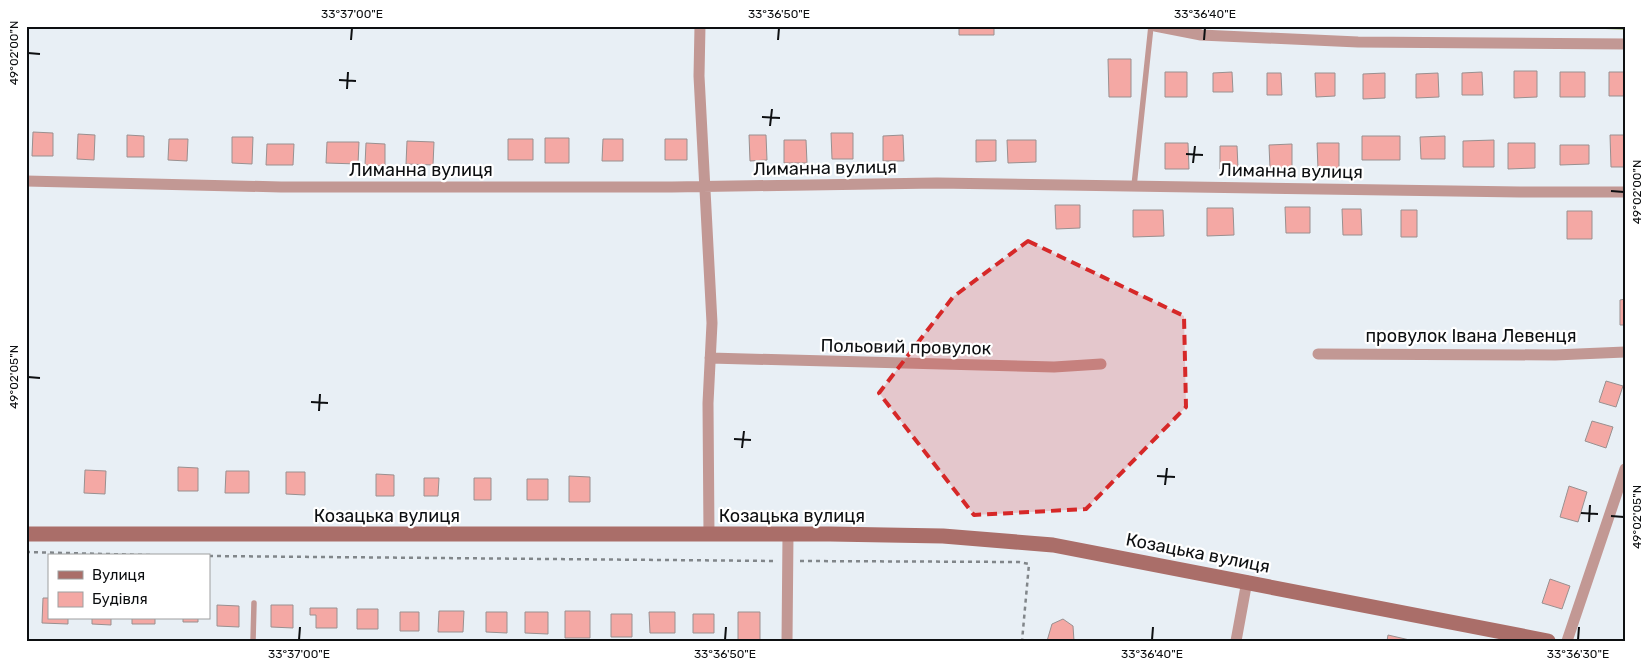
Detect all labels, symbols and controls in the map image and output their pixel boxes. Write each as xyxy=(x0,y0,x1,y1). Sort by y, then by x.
text: 33°37'00"E xyxy=(321,7,383,21)
text: 33°36'50"E xyxy=(748,7,810,21)
text: 33°36'40"E xyxy=(1174,7,1236,21)
text: 49°02'00"N xyxy=(7,21,21,85)
street label: Лиманна вулиця xyxy=(753,156,897,180)
street label: Лиманна вулиця xyxy=(349,159,493,181)
street label: Лиманна вулиця xyxy=(1219,159,1363,183)
text: 49°02'00"N xyxy=(1630,160,1644,224)
street label: провулок Івана Левенця xyxy=(1365,325,1577,347)
street label: Польовий провулок xyxy=(820,335,992,359)
text: 49°02'05"N xyxy=(7,345,21,409)
text: 49°02'05"N xyxy=(1630,485,1644,549)
street label: Козацька вулиця xyxy=(314,505,460,527)
street label: Козацька вулиця xyxy=(719,505,865,527)
street label: Козацька вулиця xyxy=(1124,528,1272,578)
legend xyxy=(48,554,210,620)
text: Вулиця xyxy=(92,566,145,584)
text: Будівля xyxy=(92,590,148,608)
text: 33°37'00"E xyxy=(268,647,330,661)
text: 33°36'50"E xyxy=(694,647,756,661)
text: 33°36'40"E xyxy=(1121,647,1183,661)
text: 33°36'30"E xyxy=(1547,647,1609,661)

